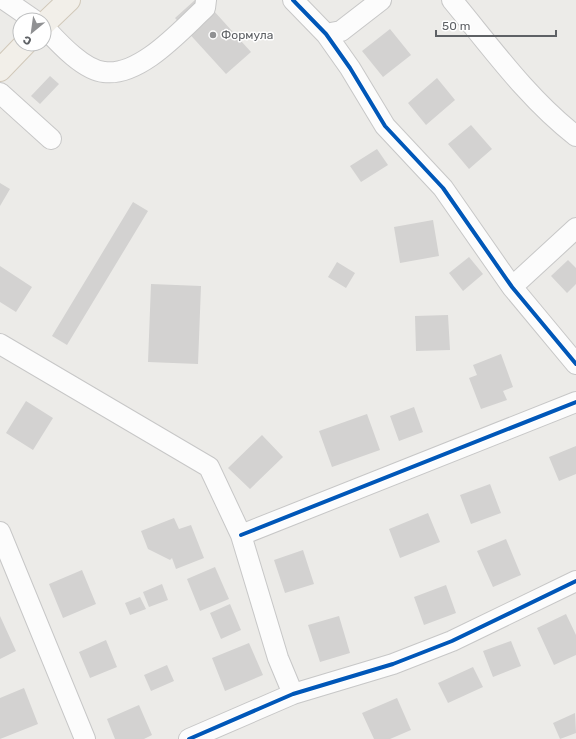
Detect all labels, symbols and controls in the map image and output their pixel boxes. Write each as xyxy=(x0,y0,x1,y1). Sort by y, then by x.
north arrow xyxy=(12,12,52,52)
scale bar xyxy=(436,12,556,38)
text: 50 m xyxy=(442,19,470,33)
place label: Формула xyxy=(221,28,273,42)
marker: Формула xyxy=(208,30,218,40)
text: С xyxy=(21,33,34,48)

